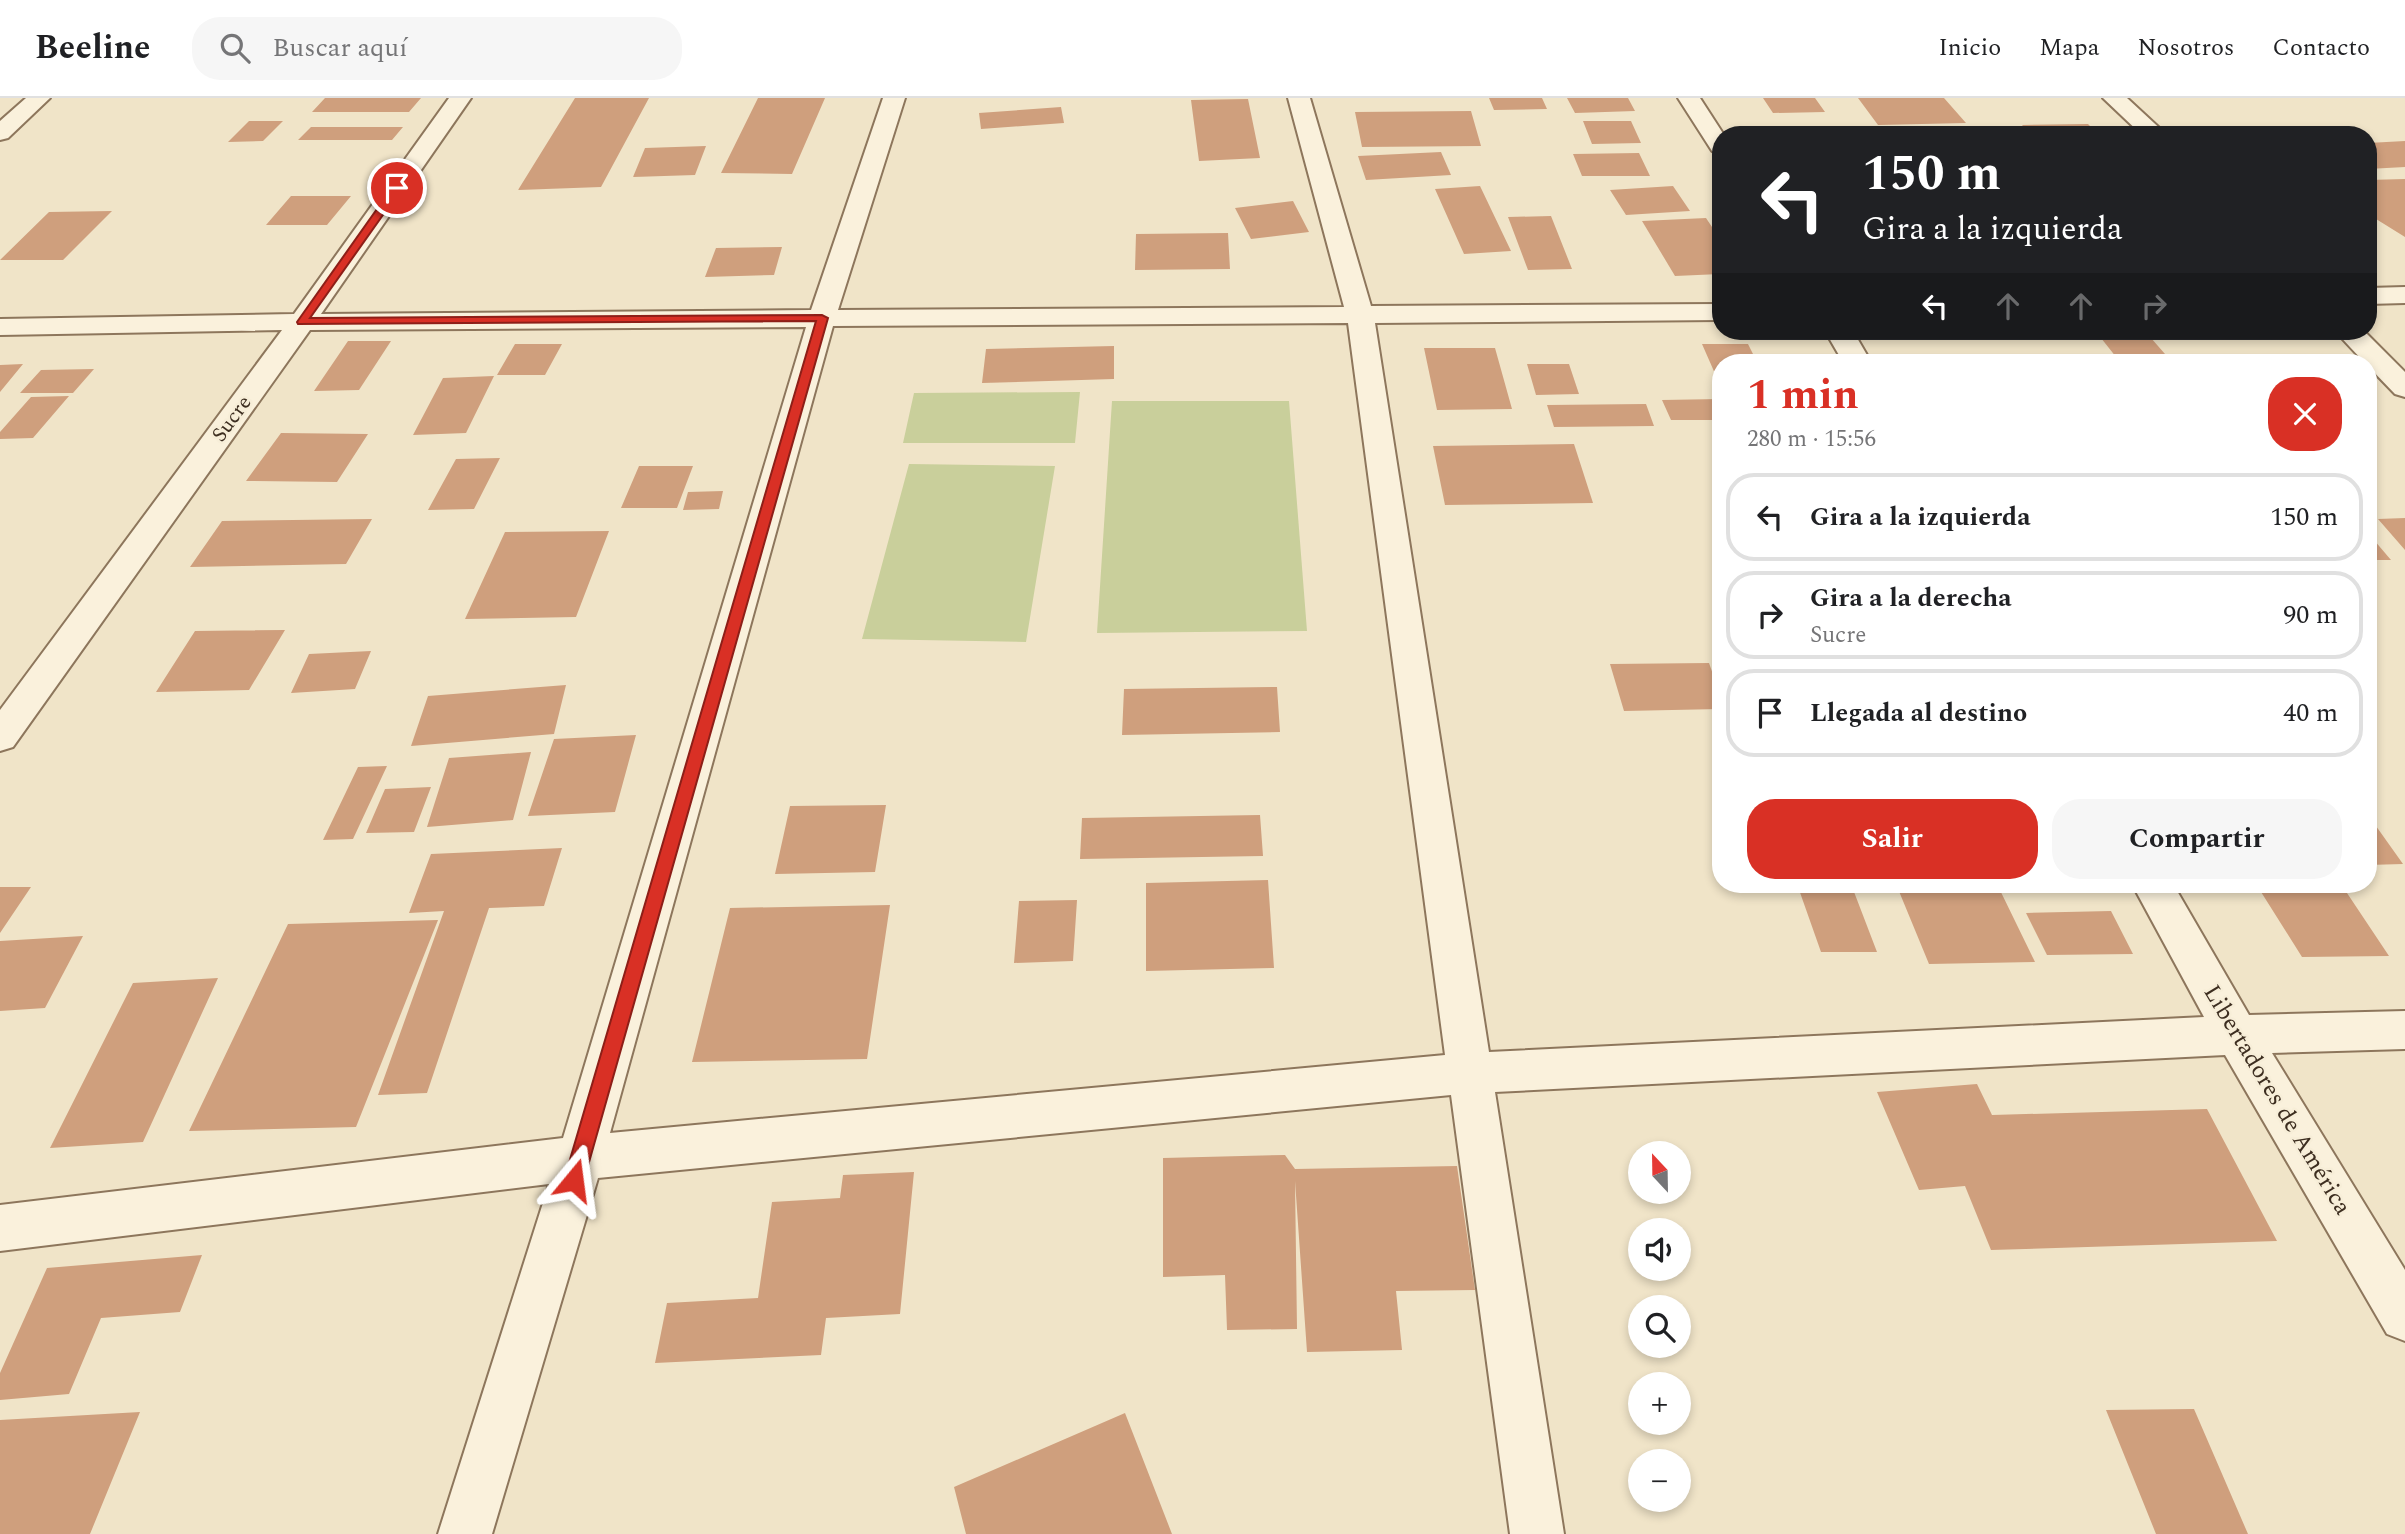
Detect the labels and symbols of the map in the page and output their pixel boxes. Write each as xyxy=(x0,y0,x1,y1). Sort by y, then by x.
pin xyxy=(367,158,427,218)
street label: Sucre xyxy=(204,389,260,449)
street label: Libertadores de América xyxy=(2194,978,2360,1222)
north arrow xyxy=(1628,1141,1690,1204)
position arrow xyxy=(537,1143,611,1217)

